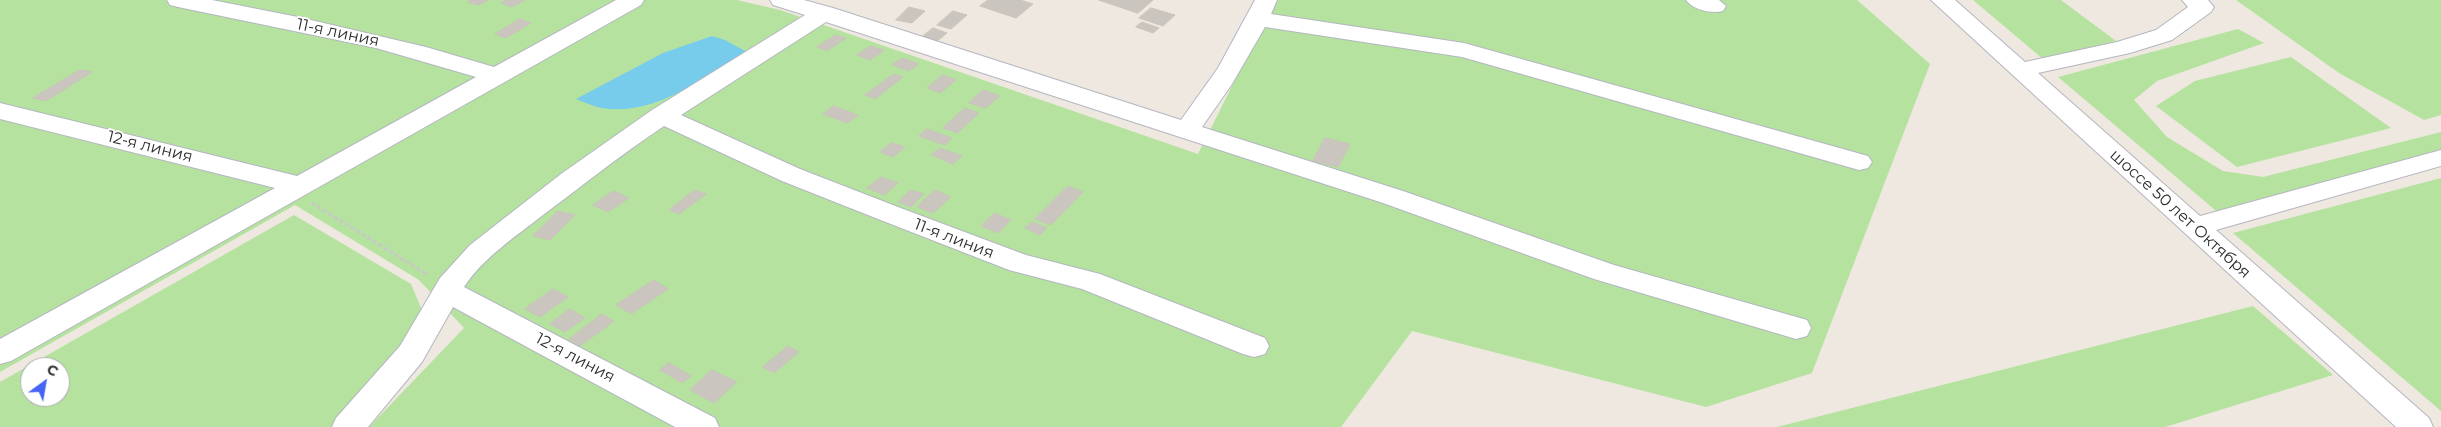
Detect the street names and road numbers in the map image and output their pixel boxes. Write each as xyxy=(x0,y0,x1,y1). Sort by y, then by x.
street label: 11-я линия xyxy=(295,15,381,51)
street label: 12-я линия xyxy=(105,127,195,167)
street label: шоссе 50 лет Октября xyxy=(2106,146,2254,282)
street label: 11-я линия xyxy=(911,215,997,263)
street label: 12-я линия xyxy=(532,329,618,387)

